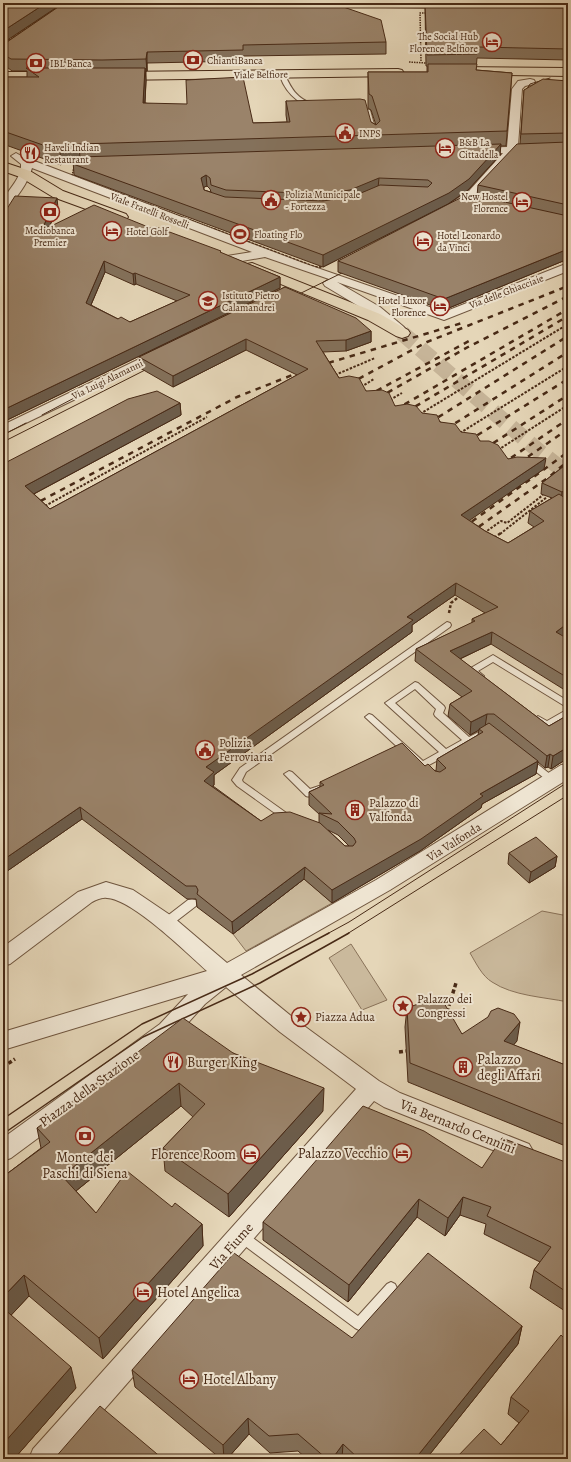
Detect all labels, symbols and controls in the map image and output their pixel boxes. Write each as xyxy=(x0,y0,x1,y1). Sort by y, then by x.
place label: The Social Hub Florence Belfiore xyxy=(409,30,479,55)
hotel icon: The Social Hub Florence Belfiore xyxy=(481,31,503,53)
bank icon: ChiantiBanca xyxy=(182,49,204,71)
bank icon: IBL Banca xyxy=(25,52,47,74)
place label: ChiantiBanca xyxy=(207,54,263,67)
place label: IBL Banca xyxy=(50,57,92,70)
street label: Viale Belfiore xyxy=(233,68,289,81)
public building icon: INPS xyxy=(334,122,356,144)
place label: INPS xyxy=(359,127,381,140)
place label: B&B La Cittadella xyxy=(459,136,499,161)
hotel icon: B&B La Cittadella xyxy=(434,137,456,159)
place label: Haveli Indian Restaurant xyxy=(44,141,100,166)
restaurant icon: Haveli Indian Restaurant xyxy=(19,142,41,164)
place label: Polizia Municipale - Fortezza xyxy=(285,188,361,213)
street label: Viale Fratelli Rosselli xyxy=(107,189,191,232)
public building icon: Polizia Municipale - Fortezza xyxy=(260,189,282,211)
place label: New Hostel Florence xyxy=(461,190,509,215)
hotel icon: New Hostel Florence xyxy=(511,191,533,213)
bank icon: Mediobanca Premier xyxy=(39,201,61,223)
hotel icon: Hotel Golf xyxy=(101,220,123,242)
sports icon: Floating Flo xyxy=(229,223,251,245)
place label: Mediobanca Premier xyxy=(25,224,75,249)
place label: Hotel Golf xyxy=(126,225,169,238)
place label: Floating Flo xyxy=(254,228,302,241)
place label: Hotel Leonardo da Vinci xyxy=(437,229,500,254)
hotel icon: Hotel Leonardo da Vinci xyxy=(412,230,434,252)
street label: Via delle Ghiacciaie xyxy=(466,271,546,312)
place label: Istituto Pietro Calamandrei xyxy=(222,289,279,314)
school or university icon: Istituto Pietro Calamandrei xyxy=(197,290,219,312)
place label: Hotel Luxor Florence xyxy=(378,294,427,319)
hotel icon: Hotel Luxor Florence xyxy=(429,295,451,317)
street label: Via Luigi Alamanni xyxy=(69,356,145,403)
place label: Polizia Ferroviaria xyxy=(219,735,273,765)
public building icon: Polizia Ferroviaria xyxy=(194,739,216,761)
place label: Palazzo di Valfonda xyxy=(368,795,419,825)
building icon: Palazzo di Valfonda xyxy=(344,799,366,821)
street label: Via Valfonda xyxy=(423,819,485,866)
place label: Palazzo dei Congressi xyxy=(417,991,472,1021)
place icon: Palazzo dei Congressi xyxy=(392,995,414,1017)
place icon: Piazza Adua xyxy=(290,1006,312,1028)
place label: Piazza Adua xyxy=(315,1009,375,1025)
street label: Piazza della Stazione xyxy=(35,1045,143,1131)
place label: Palazzo degli Affari xyxy=(477,1050,541,1085)
restaurant icon: Burger King xyxy=(162,1051,184,1073)
place label: Burger King xyxy=(187,1053,257,1072)
building icon: Palazzo degli Affari xyxy=(452,1056,474,1078)
street label: Via Bernardo Cennini xyxy=(396,1094,519,1158)
bank icon: Monte dei Paschi di Siena xyxy=(74,1125,96,1147)
hotel icon: Palazzo Vecchio xyxy=(391,1142,413,1164)
hotel icon: Florence Room xyxy=(239,1143,261,1165)
place label: Palazzo Vecchio xyxy=(298,1144,388,1163)
place label: Florence Room xyxy=(151,1145,236,1164)
place label: Monte dei Paschi di Siena xyxy=(42,1148,128,1183)
street label: Via Fiume xyxy=(204,1219,258,1275)
hotel icon: Hotel Angelica xyxy=(132,1281,154,1303)
place label: Hotel Angelica xyxy=(157,1283,240,1302)
hotel icon: Hotel Albany xyxy=(178,1368,200,1390)
place label: Hotel Albany xyxy=(203,1370,277,1389)

